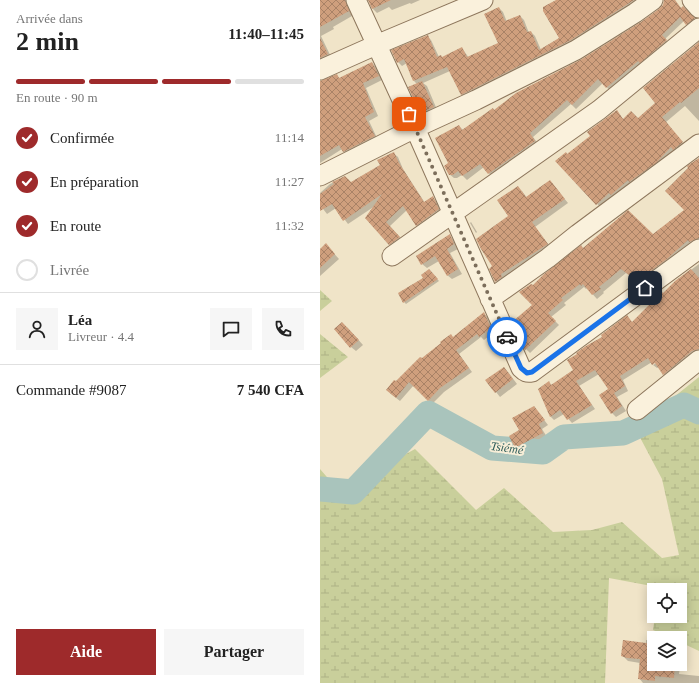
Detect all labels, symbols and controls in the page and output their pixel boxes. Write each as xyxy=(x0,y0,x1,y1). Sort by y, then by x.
text: Arrivée dans xyxy=(16,11,83,26)
text: 11:40–11:45 xyxy=(228,26,304,42)
text: 2 min xyxy=(16,27,79,56)
text: En route · 90 m xyxy=(16,90,98,105)
pin xyxy=(392,97,426,131)
icon: bag xyxy=(398,103,420,125)
icon: check xyxy=(16,127,38,149)
text: Confirmée xyxy=(50,130,114,146)
text: 11:14 xyxy=(275,130,304,145)
icon: check xyxy=(16,171,38,193)
text: En préparation xyxy=(50,174,139,190)
text: 11:27 xyxy=(275,174,304,189)
icon: check xyxy=(16,215,38,237)
text: En route xyxy=(50,218,101,234)
text: 11:32 xyxy=(275,218,304,233)
text: Livrée xyxy=(50,262,89,278)
pin xyxy=(628,271,662,305)
icon: home xyxy=(634,277,656,299)
button: person xyxy=(16,308,58,350)
button: chat xyxy=(210,308,252,350)
button: phone xyxy=(262,308,304,350)
text: Léa xyxy=(68,312,92,328)
courier xyxy=(487,317,527,357)
icon: car xyxy=(496,326,518,348)
text: Livreur · 4.4 xyxy=(68,329,134,344)
text: Commande #9087 xyxy=(16,382,126,398)
text: 7 540 CFA xyxy=(237,382,304,398)
water label: Tsiémé xyxy=(490,439,525,457)
map controls xyxy=(647,583,687,671)
button: locate xyxy=(647,583,687,623)
button: Aide xyxy=(16,629,156,675)
button: Partager xyxy=(164,629,304,675)
button: layers xyxy=(647,631,687,671)

